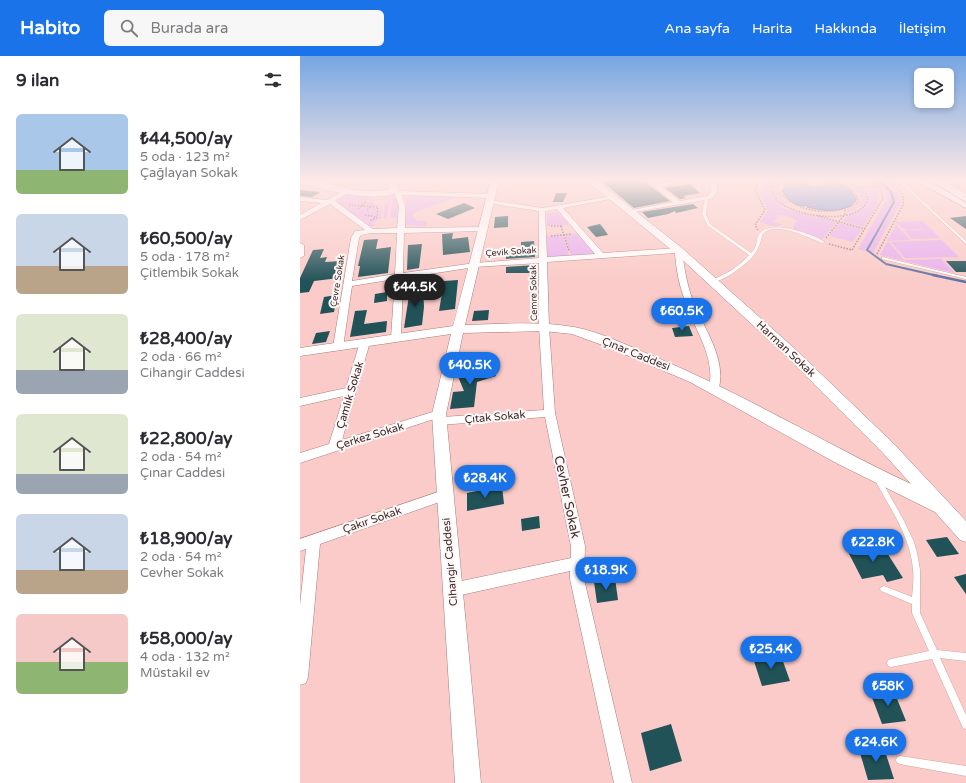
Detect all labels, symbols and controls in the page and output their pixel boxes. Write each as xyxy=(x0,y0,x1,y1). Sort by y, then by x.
search box xyxy=(104,10,384,46)
text: Habito xyxy=(20,17,80,39)
icon: search xyxy=(118,17,140,39)
text: Burada ara xyxy=(150,19,228,37)
text: Ana sayfa xyxy=(665,20,730,37)
text: Harita xyxy=(752,20,792,37)
text: Hakkında xyxy=(814,20,877,37)
text: İletişim xyxy=(899,20,946,37)
map controls xyxy=(914,68,954,108)
button: layers xyxy=(914,68,954,108)
icon: filters xyxy=(262,69,284,91)
text: 9 ilan xyxy=(16,70,59,91)
text: ₺44,500/ay xyxy=(140,128,233,149)
icon: home xyxy=(48,130,96,178)
text: 5 oda · 123 m² xyxy=(140,149,230,165)
text: Çağlayan Sokak xyxy=(140,165,238,181)
text: ₺60,500/ay xyxy=(140,228,233,249)
icon: home xyxy=(48,230,96,278)
street label: Çevik Sokak xyxy=(485,245,537,259)
text: 5 oda · 178 m² xyxy=(140,249,230,265)
street label: Çevre Sokak xyxy=(328,254,348,308)
text: Çitlembik Sokak xyxy=(140,265,239,281)
street label: Cemre Sokak xyxy=(528,265,540,321)
pin: ₺44.5K xyxy=(382,274,448,308)
text: ₺44.5K xyxy=(393,279,437,295)
pin: ₺60.5K xyxy=(649,298,715,332)
text: ₺60.5K xyxy=(660,303,704,319)
street label: Harman Sokak xyxy=(754,318,818,380)
text: ₺28,400/ay xyxy=(140,328,232,349)
icon: home xyxy=(48,330,96,378)
street label: Çınar Caddesi xyxy=(600,334,672,374)
text: 2 oda · 66 m² xyxy=(140,349,222,365)
pin: ₺40.5K xyxy=(437,352,503,386)
text: ₺40.5K xyxy=(448,357,492,373)
street label: Çamlık Sokak xyxy=(334,360,366,430)
text: Cihangir Caddesi xyxy=(140,365,245,381)
street label: Çıtak Sokak xyxy=(464,408,526,426)
street label: Çerkez Sokak xyxy=(335,420,405,452)
text: ₺22,800/ay xyxy=(140,428,232,449)
icon: home xyxy=(48,430,96,478)
text: 2 oda · 54 m² xyxy=(140,449,222,465)
street label: Cevher Sokak xyxy=(550,454,584,540)
text: Çınar Caddesi xyxy=(140,465,225,481)
pin: ₺28.4K xyxy=(452,465,518,499)
text: ₺28.4K xyxy=(463,470,507,486)
street label: Çakır Sokak xyxy=(341,504,403,536)
street label: Cihangir Caddesi xyxy=(440,517,460,607)
text: ₺18,900/ay xyxy=(140,528,233,549)
pin: ₺22.8K xyxy=(840,529,906,563)
icon: home xyxy=(48,530,96,578)
text: ₺22.8K xyxy=(851,534,895,550)
text: 2 oda · 54 m² xyxy=(140,549,222,565)
pin: ₺18.9K xyxy=(573,557,639,591)
text: ₺18.9K xyxy=(584,562,628,578)
text: Cevher Sokak xyxy=(140,565,224,581)
text: ₺58,000/ay xyxy=(140,628,233,649)
icon: home xyxy=(48,630,96,678)
pin: ₺25.4K xyxy=(738,636,804,670)
text: ₺25.4K xyxy=(749,641,793,657)
text: 4 oda · 132 m² xyxy=(140,649,230,665)
text: Müstakil ev xyxy=(140,665,210,681)
pin: ₺58K xyxy=(864,673,912,707)
text: ₺58K xyxy=(872,678,904,694)
pin: ₺24.6K xyxy=(843,729,909,763)
text: ₺24.6K xyxy=(854,734,898,750)

